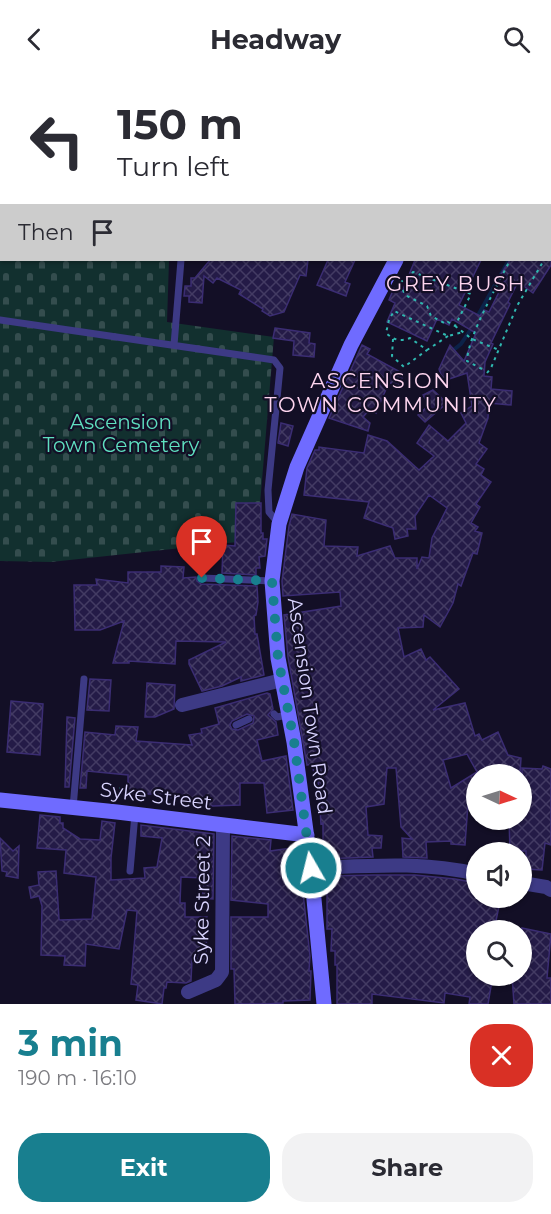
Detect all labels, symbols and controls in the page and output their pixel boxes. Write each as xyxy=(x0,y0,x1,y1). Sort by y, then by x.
icon: back xyxy=(18,23,51,56)
text: Headway xyxy=(210,23,341,56)
icon: search xyxy=(500,23,533,56)
text: 150 m xyxy=(117,98,243,150)
icon: left xyxy=(18,102,96,180)
text: Turn left xyxy=(117,150,230,183)
icon: arrive xyxy=(86,216,119,249)
text: Then xyxy=(18,219,74,246)
district label: GREY BUSH xyxy=(386,271,526,296)
district label: ASCENSION TOWN COMMUNITY xyxy=(265,368,497,417)
park label: Ascension Town Cemetery xyxy=(43,410,199,457)
pin xyxy=(176,516,227,578)
icon: arrive xyxy=(185,525,218,558)
street label: Ascension Town Road xyxy=(283,596,337,816)
north arrow xyxy=(466,764,532,830)
map controls xyxy=(466,764,532,986)
street label: Syke Street xyxy=(99,777,213,815)
street label: Syke Street 2 xyxy=(189,835,215,965)
position arrow xyxy=(279,836,343,900)
button: sound xyxy=(466,842,532,908)
button: search xyxy=(466,920,532,986)
text: 3 min xyxy=(18,1021,123,1065)
button: close xyxy=(470,1024,533,1087)
text: 190 m · 16:10 xyxy=(18,1066,137,1090)
button: Exit xyxy=(18,1133,270,1202)
button: Share xyxy=(282,1133,533,1202)

